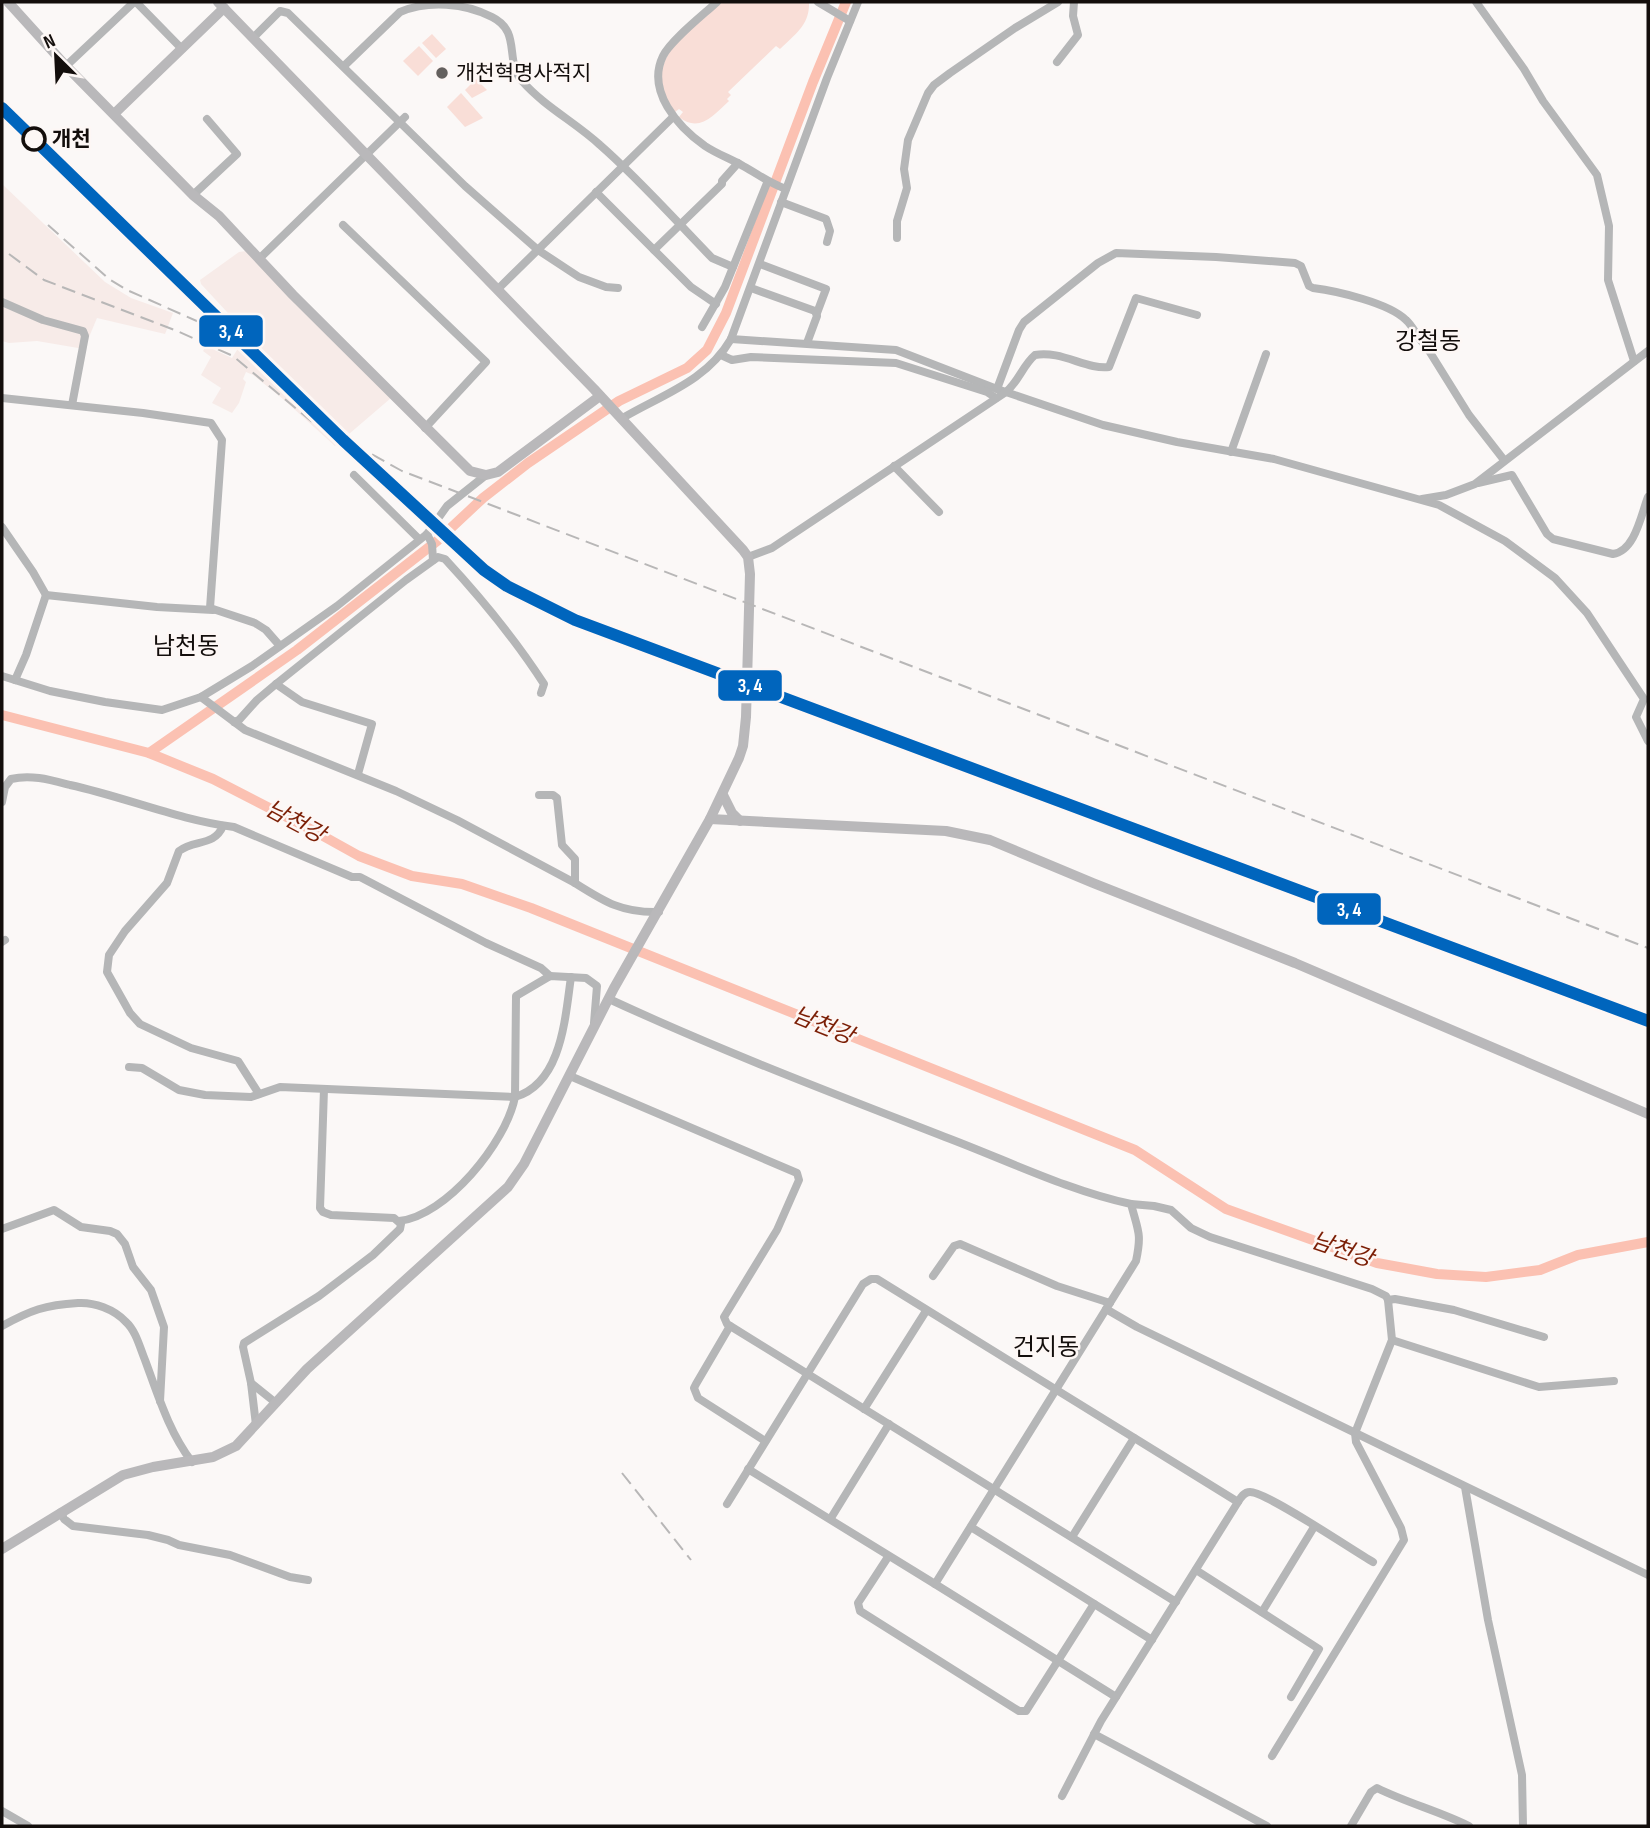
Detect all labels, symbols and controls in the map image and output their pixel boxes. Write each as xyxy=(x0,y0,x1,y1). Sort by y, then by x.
north arrow xyxy=(21,21,91,91)
text: N xyxy=(40,29,59,54)
place label: 개천혁명사적지 xyxy=(456,61,591,86)
marker: 개천혁명사적지 xyxy=(434,65,450,81)
marker: 개천 xyxy=(22,127,46,151)
place label: 개천 xyxy=(52,127,91,152)
line badge: 3, 4 xyxy=(198,314,264,348)
text: 3, 4 xyxy=(219,321,243,344)
district label: 강철동 xyxy=(1395,327,1461,356)
district label: 남천동 xyxy=(153,632,219,661)
line badge: 3, 4 xyxy=(717,669,783,702)
text: 3, 4 xyxy=(738,675,762,698)
water label: 남천강 xyxy=(260,795,332,851)
line badge: 3, 4 xyxy=(1316,892,1382,926)
text: 3, 4 xyxy=(1337,899,1361,922)
water label: 남천강 xyxy=(788,1001,860,1052)
water label: 남천강 xyxy=(1307,1226,1379,1274)
district label: 건지동 xyxy=(1013,1333,1079,1362)

